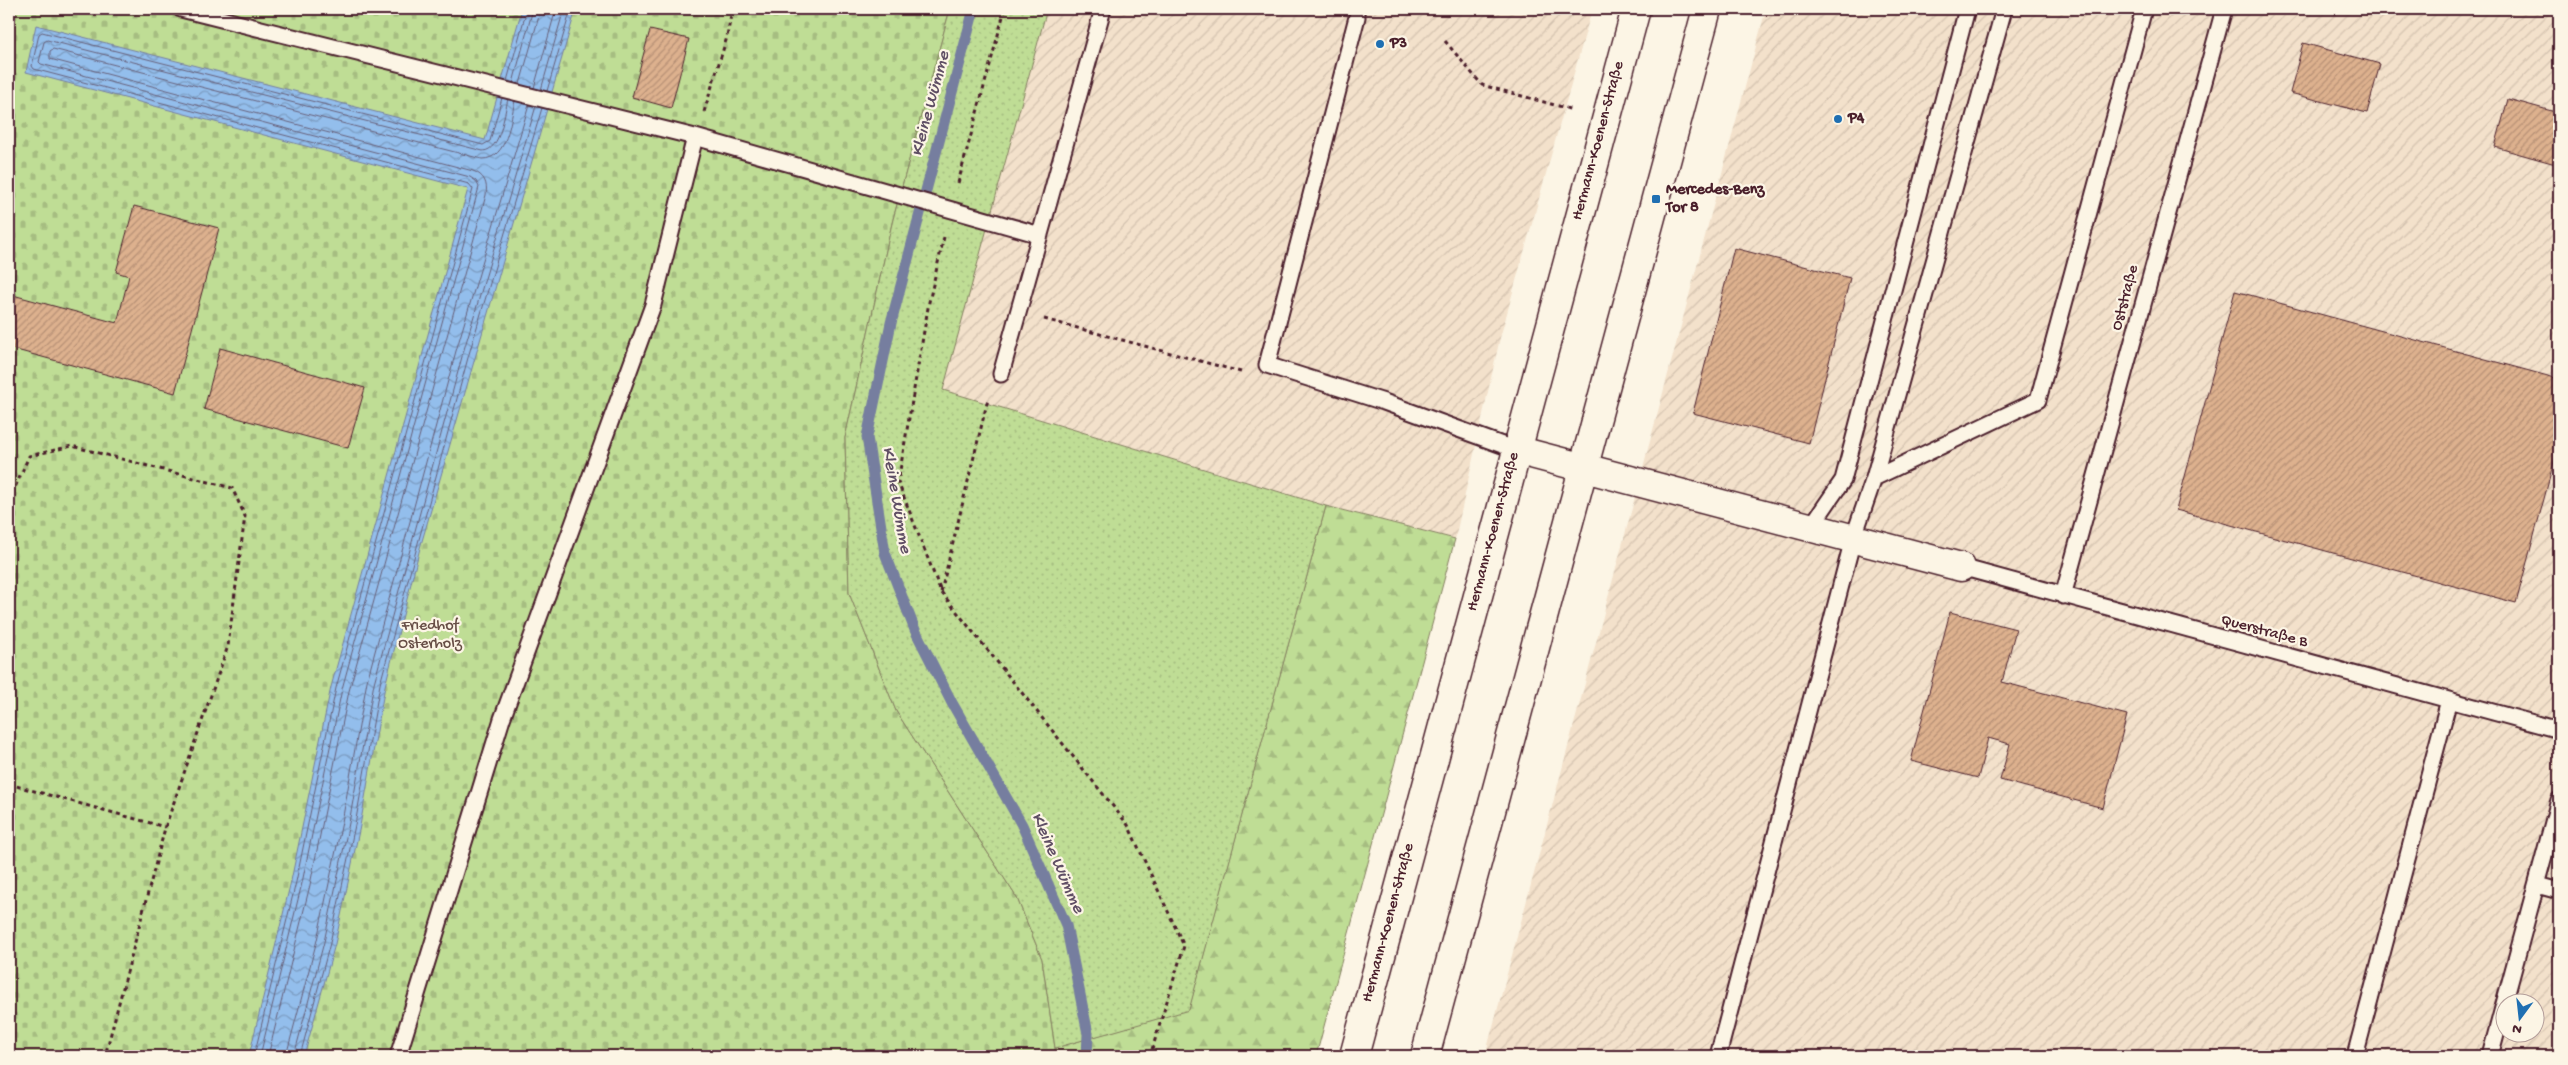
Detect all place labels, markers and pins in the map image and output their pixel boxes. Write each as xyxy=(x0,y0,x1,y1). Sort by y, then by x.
place label: P3 xyxy=(1389,35,1407,54)
marker: P3 xyxy=(1374,38,1386,50)
place label: P4 xyxy=(1847,110,1865,129)
marker: P4 xyxy=(1832,113,1844,125)
place label: Mercedes-Benz Tor 8 xyxy=(1664,181,1765,218)
marker: Mercedes-Benz Tor 8 xyxy=(1650,193,1662,205)

